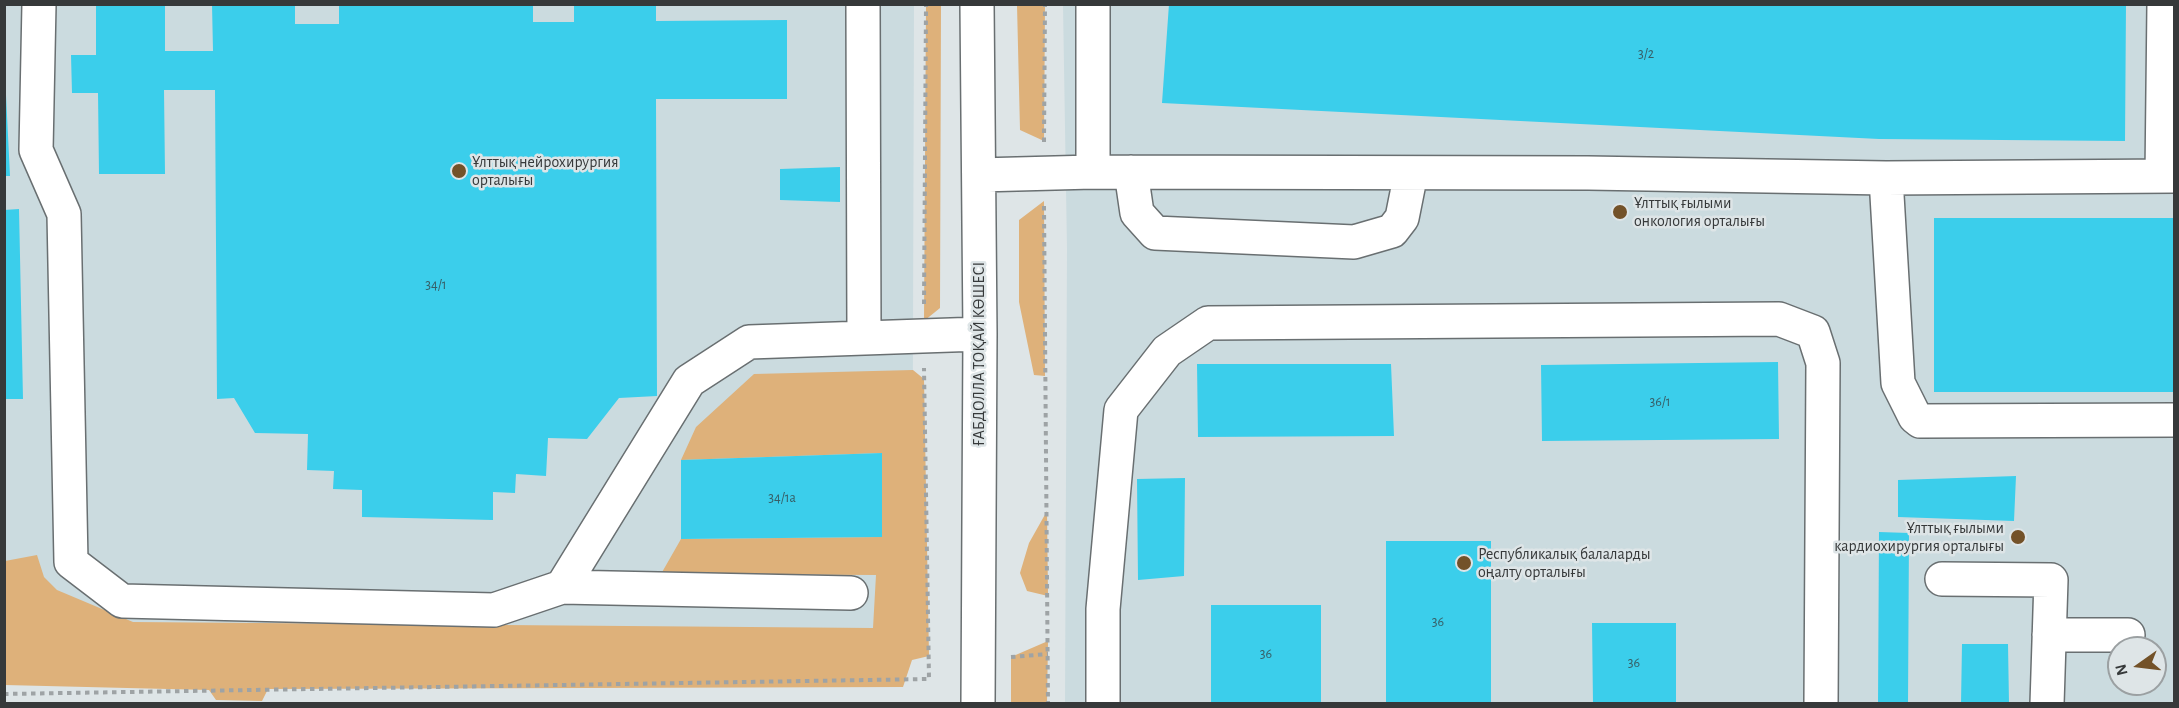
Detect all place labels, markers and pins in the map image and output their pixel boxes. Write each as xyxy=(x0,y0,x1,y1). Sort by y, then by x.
place label: Ұлттық нейрохирургия орталығы xyxy=(472,152,618,190)
marker: Ұлттық нейрохирургия орталығы xyxy=(450,162,468,180)
place label: Ұлттық ғылыми онкология орталығы xyxy=(1634,193,1765,231)
marker: Ұлттық ғылыми онкология орталығы xyxy=(1611,203,1629,221)
place label: Ұлттық ғылыми кардиохирургия орталығы xyxy=(1834,518,2004,556)
marker: Ұлттық ғылыми кардиохирургия орталығы xyxy=(2009,528,2027,546)
place label: Республикалық балаларды оңалту орталығы xyxy=(1478,544,1651,582)
marker: Республикалық балаларды оңалту орталығы xyxy=(1455,554,1473,572)

